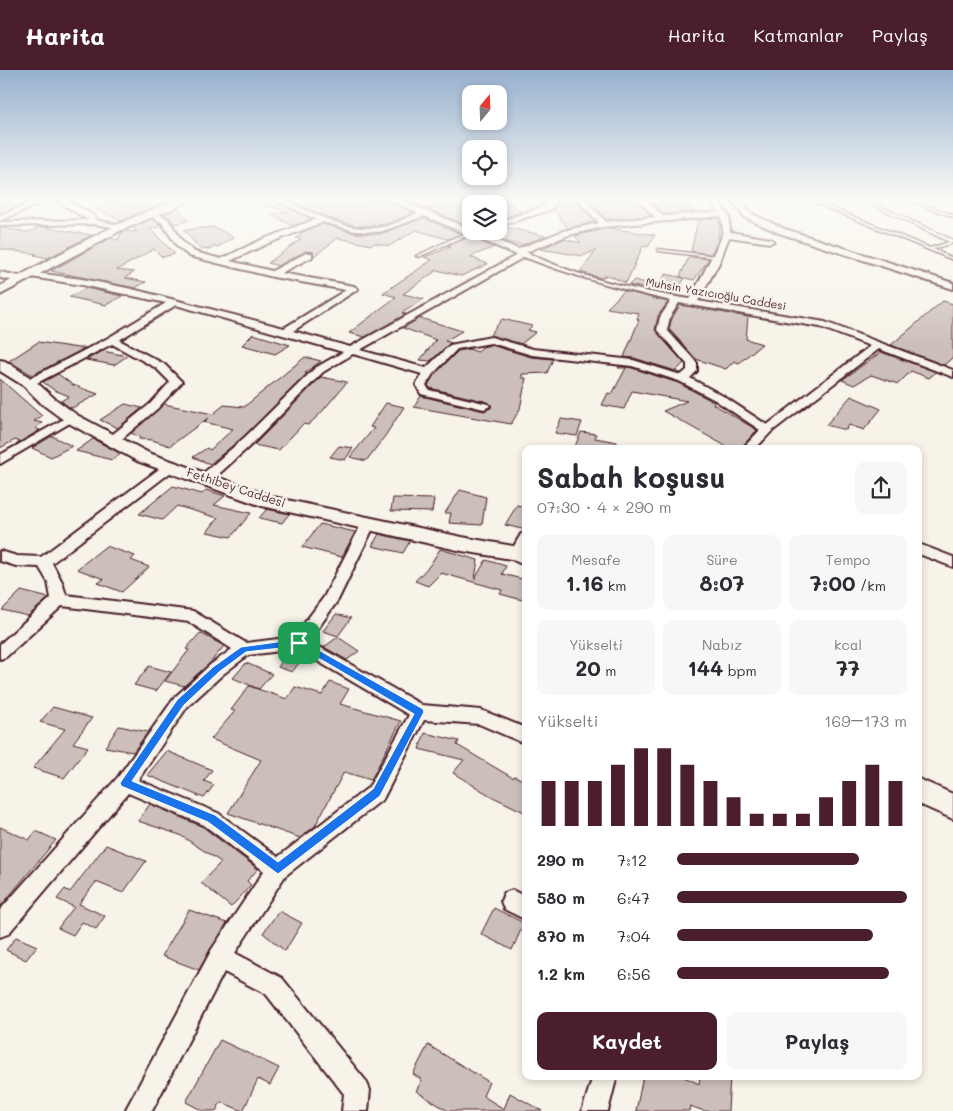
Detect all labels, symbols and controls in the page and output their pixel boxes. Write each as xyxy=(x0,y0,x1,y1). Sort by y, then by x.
text: Harita xyxy=(25,20,105,51)
text: Harita xyxy=(668,23,726,47)
text: Katmanlar xyxy=(754,23,844,47)
text: Paylaş xyxy=(872,23,928,47)
north arrow xyxy=(462,85,508,130)
map controls xyxy=(462,85,507,240)
button: locate xyxy=(462,140,507,185)
button: layers xyxy=(462,195,507,240)
street label: Muhsin Yazıcıoğlu Caddesi xyxy=(645,274,787,313)
text: Sabah koşusu xyxy=(537,459,725,495)
button: share xyxy=(855,462,907,514)
street label: Fethibey Caddesi xyxy=(185,463,288,511)
text: 07:30 · 4 × 290 m xyxy=(537,496,672,517)
text: Mesafe xyxy=(571,550,621,569)
text: Süre xyxy=(706,550,738,569)
text: Tempo xyxy=(826,550,870,569)
text: 1.16 xyxy=(566,569,603,596)
text: 8:07 xyxy=(700,569,744,596)
text: 7:00 xyxy=(810,569,855,596)
text: km xyxy=(603,576,626,595)
text: /km xyxy=(855,576,886,595)
pin xyxy=(278,622,320,664)
icon: arrive xyxy=(285,629,313,657)
text: Yükselti xyxy=(569,635,623,654)
text: Nabız xyxy=(702,635,742,654)
text: kcal xyxy=(834,635,862,654)
text: 20 xyxy=(576,654,601,681)
text: 144 xyxy=(687,654,723,681)
text: 77 xyxy=(836,654,860,681)
text: m xyxy=(601,661,616,680)
text: bpm xyxy=(723,661,757,680)
text: Yükselti xyxy=(537,710,598,731)
text: 169–173 m xyxy=(824,710,907,731)
text: 290 m xyxy=(537,849,584,870)
text: 7:12 xyxy=(617,849,647,870)
text: 580 m xyxy=(537,887,585,908)
text: 6:47 xyxy=(617,887,650,908)
text: 870 m xyxy=(537,925,585,946)
text: 7:04 xyxy=(617,925,650,946)
text: 1.2 km xyxy=(537,963,585,984)
text: 6:56 xyxy=(617,963,651,984)
button: Kaydet xyxy=(537,1012,717,1070)
button: Paylaş xyxy=(727,1012,907,1070)

